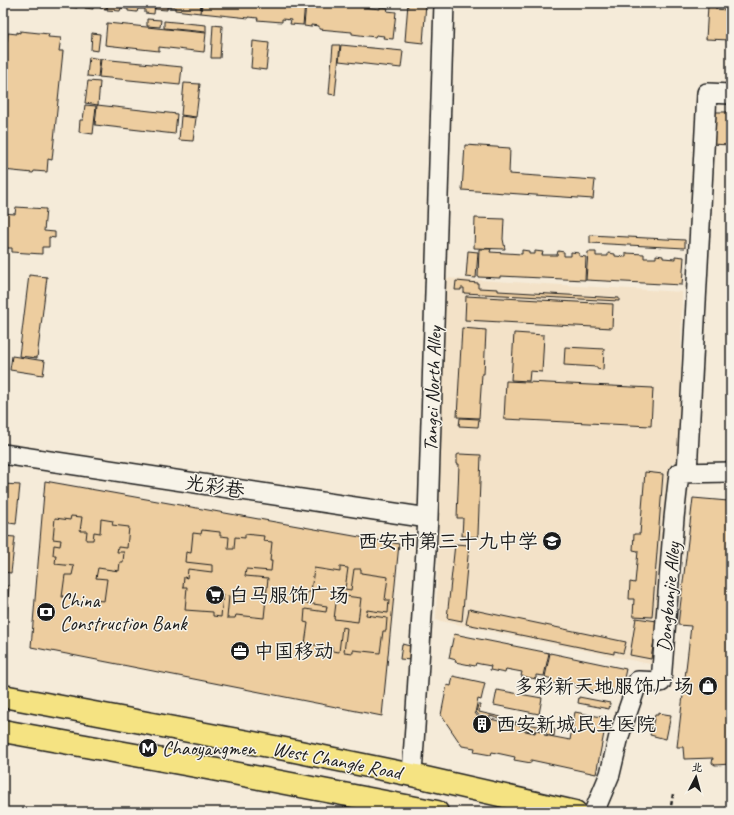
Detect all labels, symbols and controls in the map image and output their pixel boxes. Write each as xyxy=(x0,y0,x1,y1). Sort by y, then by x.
street label: Tangci North Alley xyxy=(418,324,447,452)
street label: 光彩巷 xyxy=(183,469,247,504)
place label: 西安市第三十九中学 xyxy=(358,529,538,554)
school or university icon: 西安市第三十九中学 xyxy=(541,530,563,552)
street label: Dongbanjie Alley xyxy=(651,540,686,653)
place label: 白马服饰广场 xyxy=(229,583,349,608)
supermarket icon: 白马服饰广场 xyxy=(204,584,226,606)
place label: China Construction Bank xyxy=(60,588,188,636)
bank icon: China Construction Bank xyxy=(35,601,57,623)
place label: 中国移动 xyxy=(254,639,334,664)
office icon: 中国移动 xyxy=(229,640,251,662)
place label: 多彩新天地服饰广场 xyxy=(514,674,694,699)
shop icon: 多彩新天地服饰广场 xyxy=(697,675,719,697)
place label: 西安新城民生医院 xyxy=(496,712,656,737)
building icon: 西安新城民生医院 xyxy=(471,713,493,735)
place label: Chaoyangmen xyxy=(162,736,256,761)
street label: West Changle Road xyxy=(271,736,406,786)
metro station icon: Chaoyangmen xyxy=(137,737,159,759)
north arrow xyxy=(676,757,716,797)
text: 北 xyxy=(691,760,703,775)

